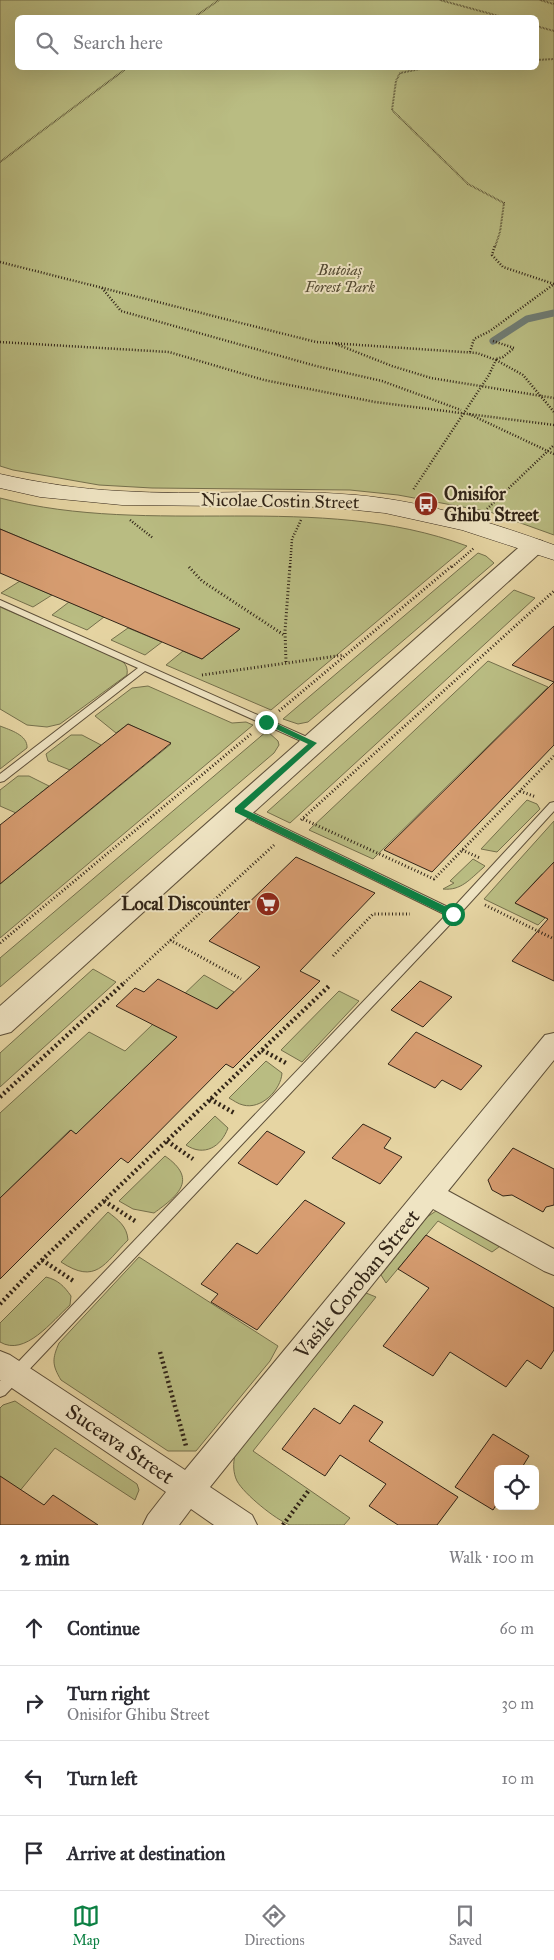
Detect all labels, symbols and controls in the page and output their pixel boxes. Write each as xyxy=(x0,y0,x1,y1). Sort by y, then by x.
search box xyxy=(15,15,539,70)
icon: search xyxy=(33,29,61,57)
text: Search here xyxy=(73,31,163,54)
park label: Butoiaș Forest Park xyxy=(304,261,375,296)
place label: Onisifor Ghibu Street xyxy=(444,483,540,526)
street label: Nicolae Costin Street xyxy=(201,489,360,513)
bus stop icon: Onisifor Ghibu Street xyxy=(413,491,439,517)
route end xyxy=(255,711,278,734)
supermarket icon: Local Discounter xyxy=(255,891,281,917)
place label: Local Discounter xyxy=(121,893,251,915)
route start xyxy=(442,903,465,926)
street label: Vasile Coroban Street xyxy=(288,1204,426,1365)
street label: Suceava Street xyxy=(61,1398,180,1490)
map controls xyxy=(494,1465,539,1510)
button: locate xyxy=(494,1465,539,1510)
text: 2 min xyxy=(20,1545,70,1571)
text: Walk · 100 m xyxy=(449,1548,534,1567)
icon: ahead xyxy=(20,1614,48,1642)
text: Continue xyxy=(67,1617,140,1640)
text: 60 m xyxy=(500,1619,534,1638)
text: Turn right xyxy=(67,1682,150,1705)
icon: right xyxy=(20,1689,48,1717)
text: 30 m xyxy=(501,1694,534,1713)
text: Onisifor Ghibu Street xyxy=(67,1705,210,1724)
icon: left xyxy=(20,1764,48,1792)
text: Turn left xyxy=(67,1767,137,1790)
text: 10 m xyxy=(502,1769,534,1788)
icon: arrive xyxy=(20,1839,48,1867)
text: Arrive at destination xyxy=(67,1842,225,1865)
tab: Map xyxy=(72,1902,100,1949)
tab: Directions xyxy=(244,1902,305,1949)
tab: Saved xyxy=(449,1902,482,1949)

